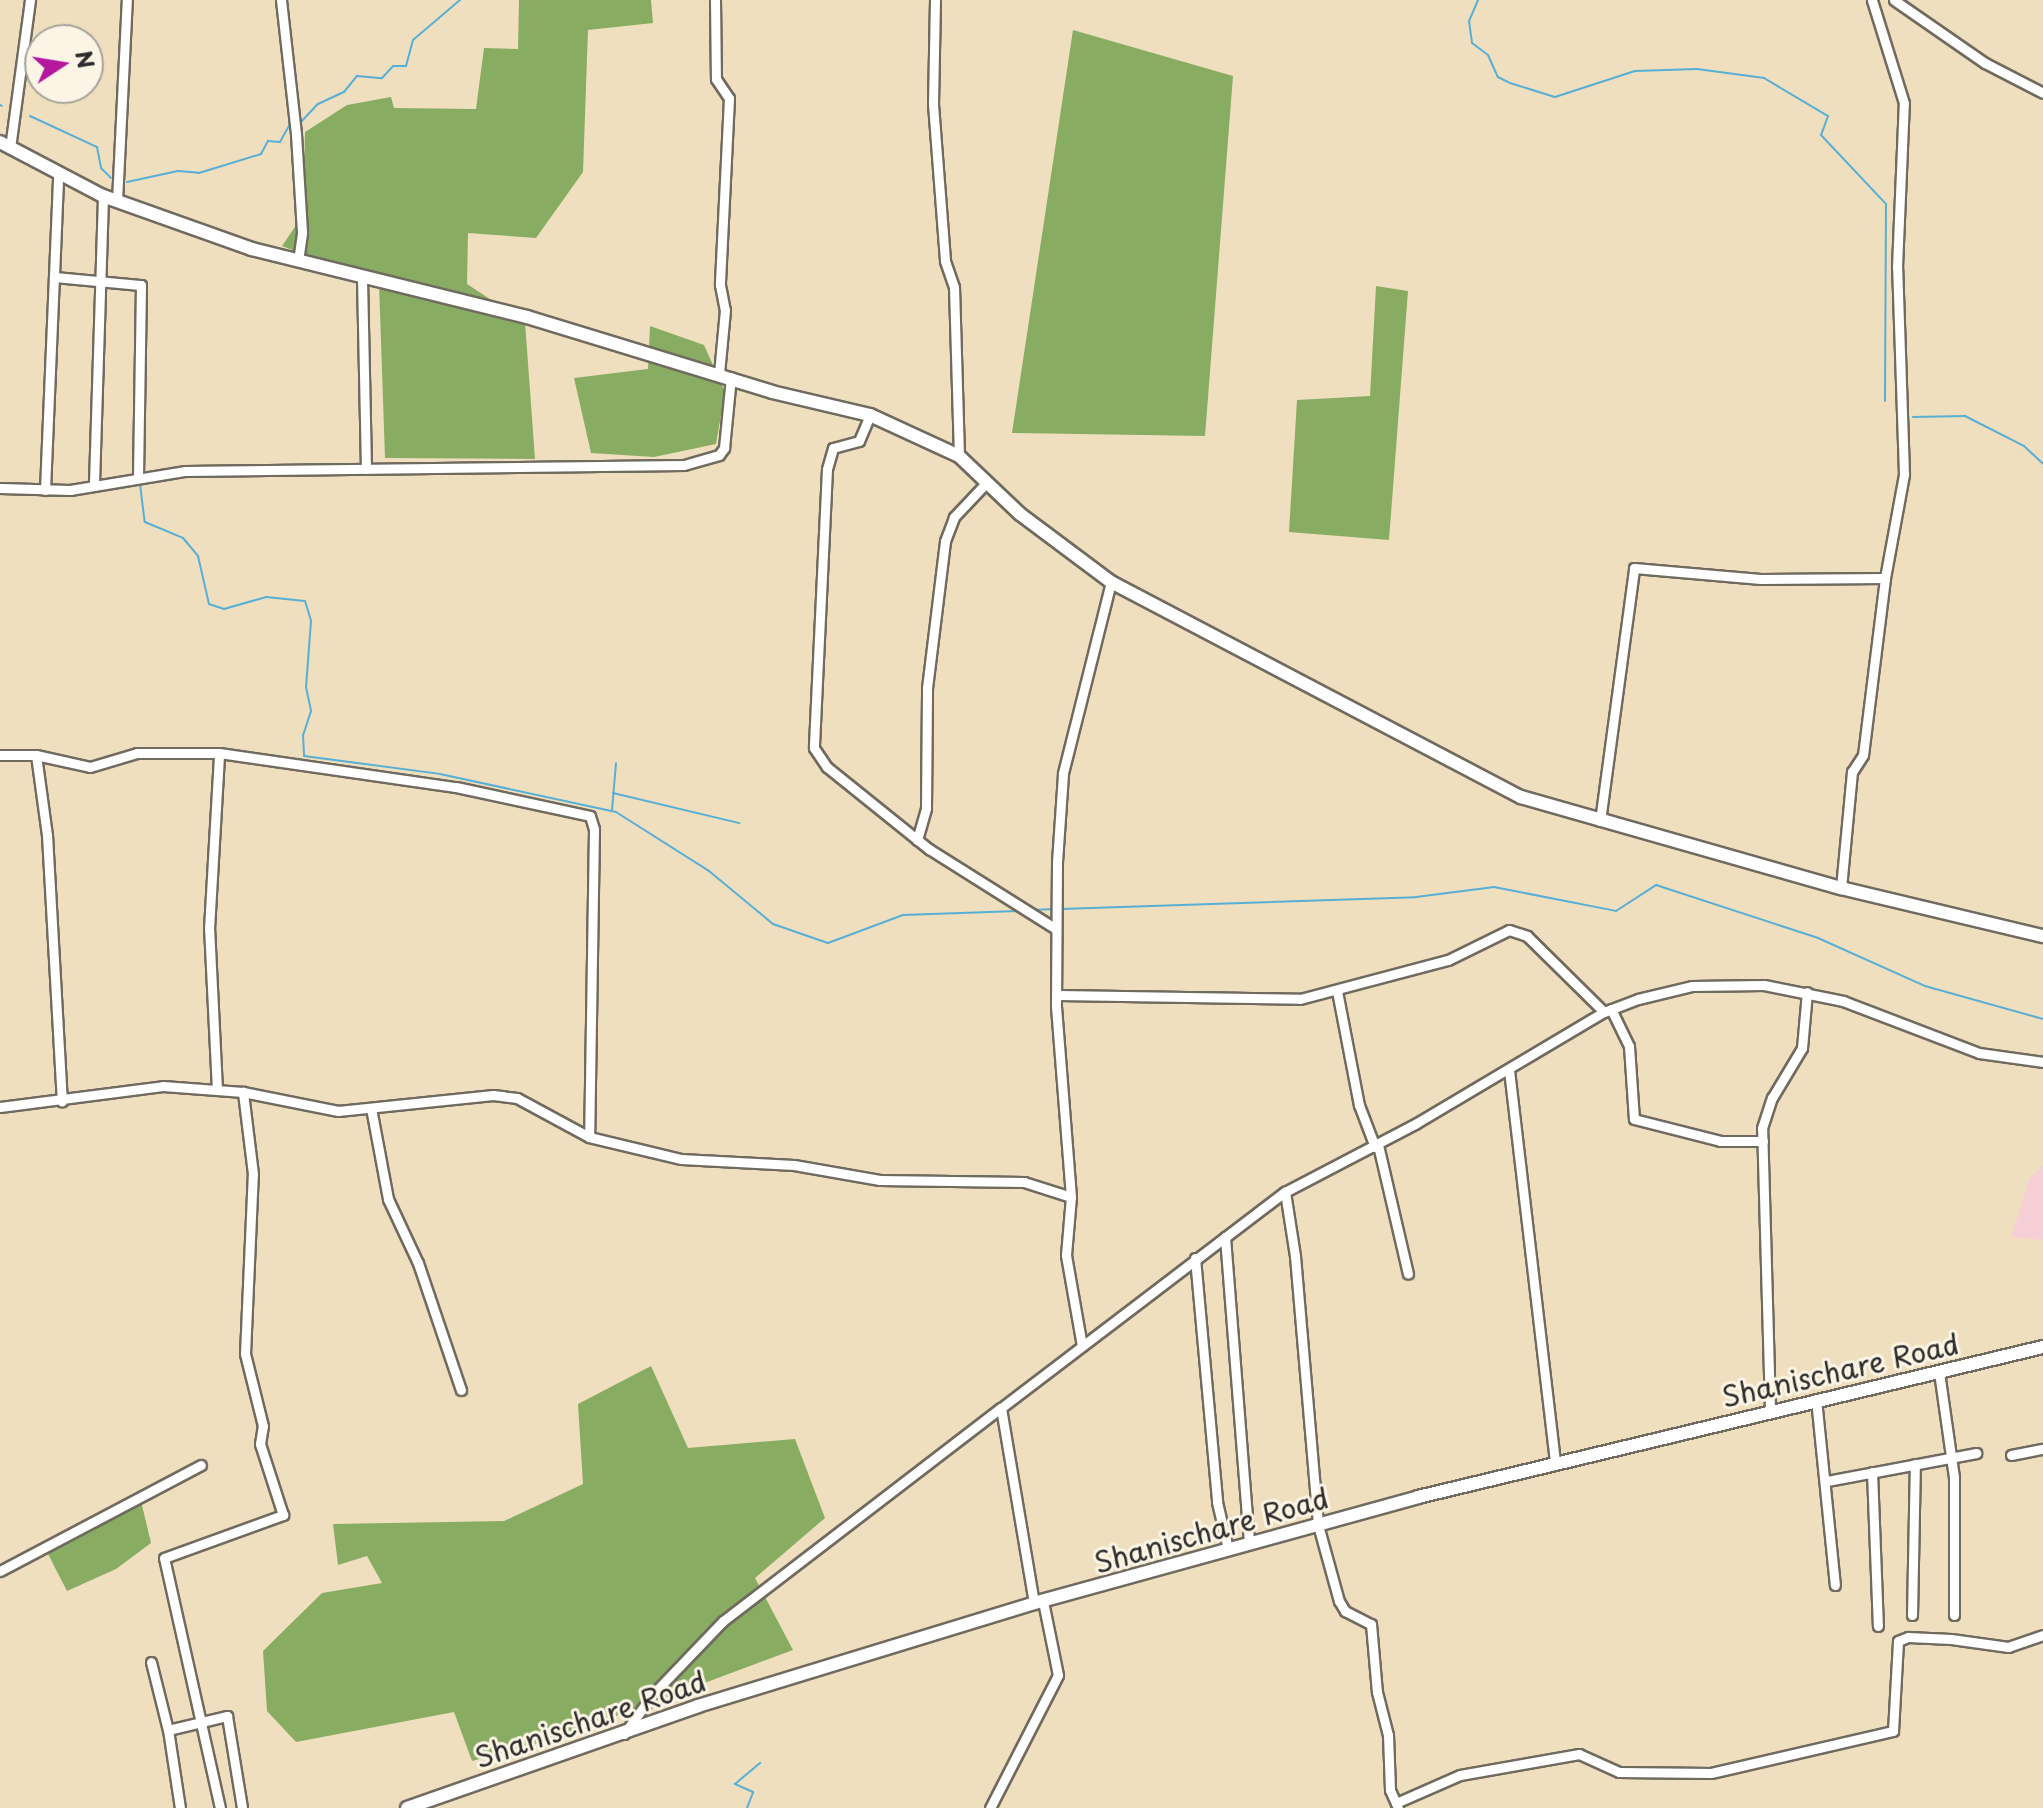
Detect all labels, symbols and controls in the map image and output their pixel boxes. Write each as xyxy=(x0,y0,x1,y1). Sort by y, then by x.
north arrow xyxy=(24,24,104,104)
text: N xyxy=(68,47,104,71)
street label: Shanischare Road xyxy=(1718,1326,1962,1414)
street label: Shanischare Road xyxy=(1090,1480,1332,1580)
street label: Shanischare Road xyxy=(470,1664,710,1774)

